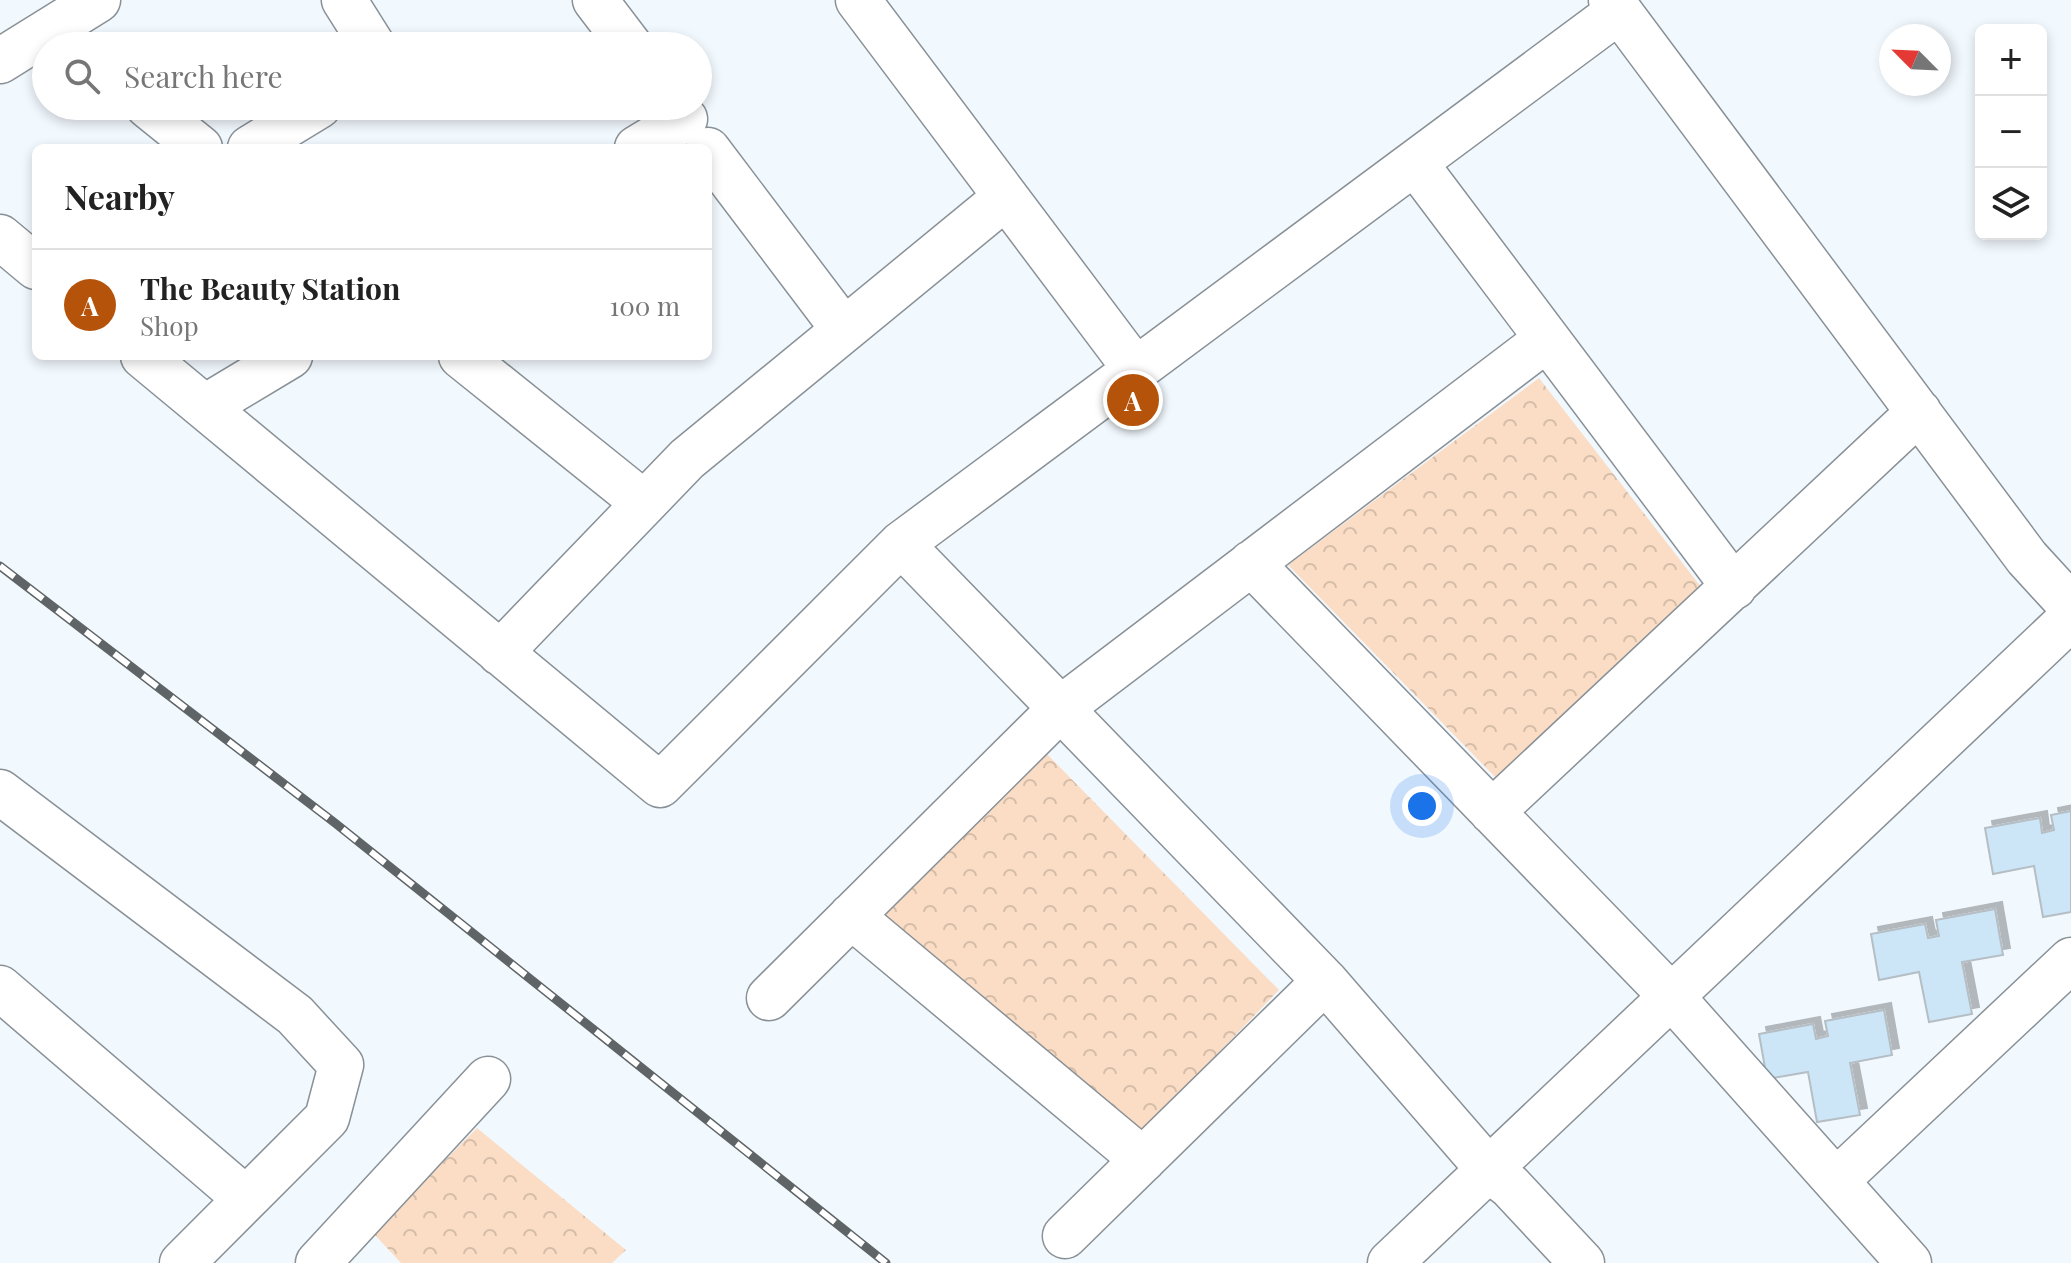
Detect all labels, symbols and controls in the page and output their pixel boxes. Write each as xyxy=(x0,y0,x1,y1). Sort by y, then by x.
north arrow xyxy=(1879,24,1951,96)
map controls xyxy=(1975,24,2047,240)
button: + xyxy=(1975,24,2047,96)
search box xyxy=(32,32,712,120)
icon: search xyxy=(60,54,104,98)
text: Search here xyxy=(124,56,283,96)
button: − xyxy=(1975,96,2047,168)
button: layers xyxy=(1975,168,2047,240)
text: Nearby xyxy=(64,173,175,219)
text: The Beauty Station xyxy=(140,268,400,308)
text: A xyxy=(81,288,99,323)
text: 100 m xyxy=(610,288,680,323)
text: Shop xyxy=(140,308,199,343)
pin: A xyxy=(1107,370,1159,430)
your location xyxy=(1402,786,1442,826)

